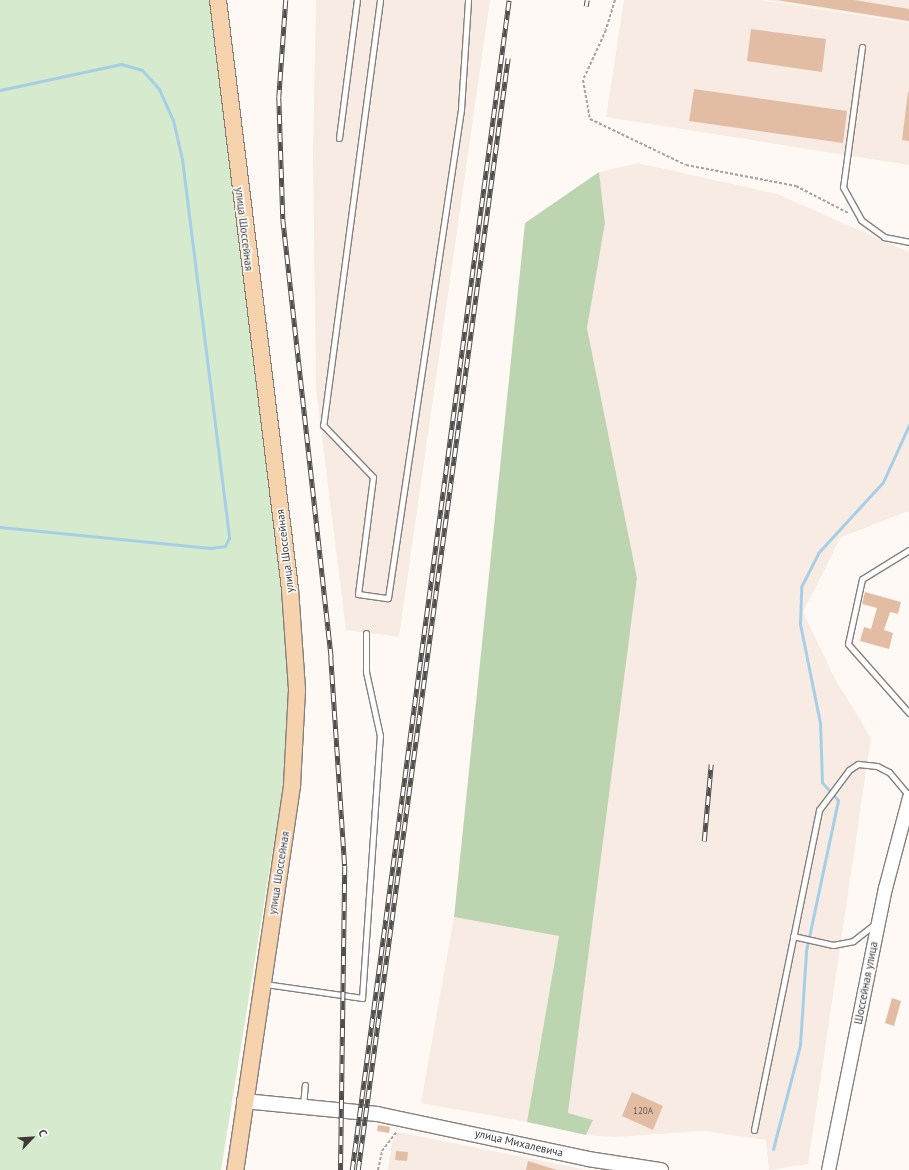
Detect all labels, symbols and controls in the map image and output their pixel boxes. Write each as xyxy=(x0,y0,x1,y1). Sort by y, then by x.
street label: улица Шоссейная xyxy=(232,186,256,272)
street label: улица Шоссейная xyxy=(273,508,297,594)
street label: улица Шоссейная xyxy=(266,830,292,916)
street label: Шоссейная улица xyxy=(851,940,881,1026)
house number: 120А xyxy=(633,1106,653,1116)
north arrow xyxy=(12,1118,52,1158)
street label: улица Михалевича xyxy=(474,1126,564,1160)
text: С xyxy=(35,1127,51,1139)

